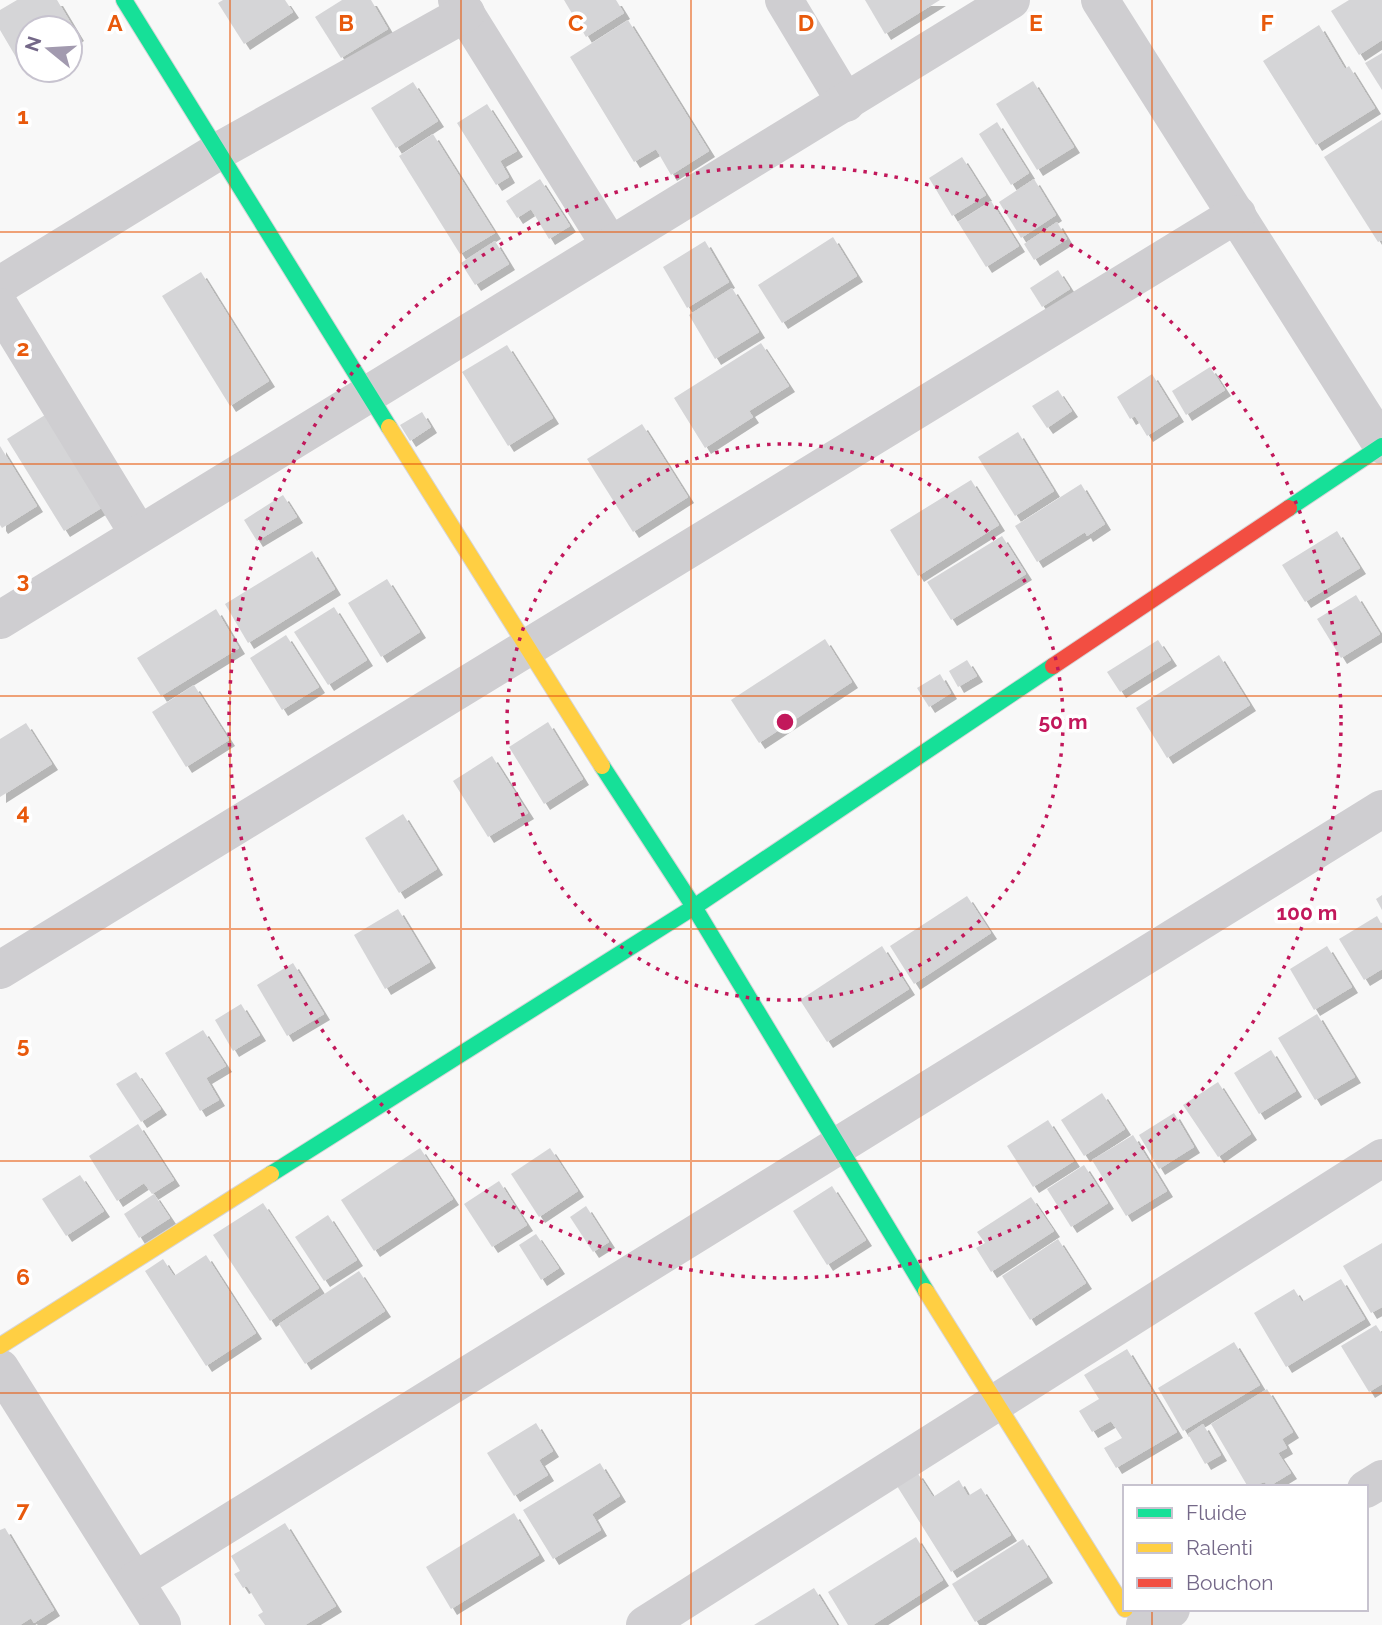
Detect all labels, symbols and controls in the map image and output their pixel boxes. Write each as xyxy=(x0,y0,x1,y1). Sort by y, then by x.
text: A xyxy=(107,9,123,36)
text: B xyxy=(338,9,354,36)
text: C xyxy=(568,9,584,36)
text: D xyxy=(798,9,814,36)
text: E xyxy=(1029,9,1043,36)
text: F xyxy=(1260,9,1274,36)
north arrow xyxy=(14,14,84,84)
text: N xyxy=(20,33,46,54)
text: 1 xyxy=(17,102,29,129)
text: 2 xyxy=(17,334,29,361)
text: 3 xyxy=(17,566,29,593)
text: 50 m xyxy=(1038,709,1088,734)
centre of rings xyxy=(773,710,797,734)
text: 4 xyxy=(16,798,30,825)
text: 100 m xyxy=(1277,900,1337,925)
text: 5 xyxy=(17,1031,30,1058)
text: 6 xyxy=(16,1263,30,1290)
legend xyxy=(1123,1485,1368,1611)
text: 7 xyxy=(17,1495,30,1522)
text: Fluide xyxy=(1186,1500,1247,1525)
text: Ralenti xyxy=(1186,1535,1253,1560)
text: Bouchon xyxy=(1186,1570,1273,1595)

